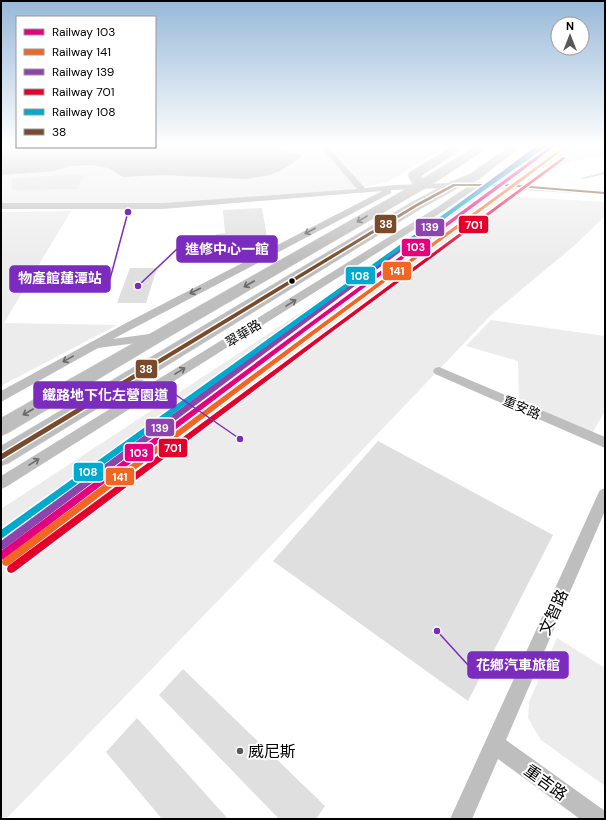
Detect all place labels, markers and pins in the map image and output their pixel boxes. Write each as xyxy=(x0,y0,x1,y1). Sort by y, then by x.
callout: 進修中心一館 xyxy=(177,236,277,262)
callout: 物產館蓮潭站 xyxy=(10,266,110,292)
unlabelled marker xyxy=(287,276,297,286)
callout: 鐵路地下化左營園道 xyxy=(34,382,176,408)
callout: 花鄉汽車旅館 xyxy=(468,652,568,678)
place label: 威尼斯 xyxy=(248,741,296,762)
marker: 威尼斯 xyxy=(235,746,245,756)

